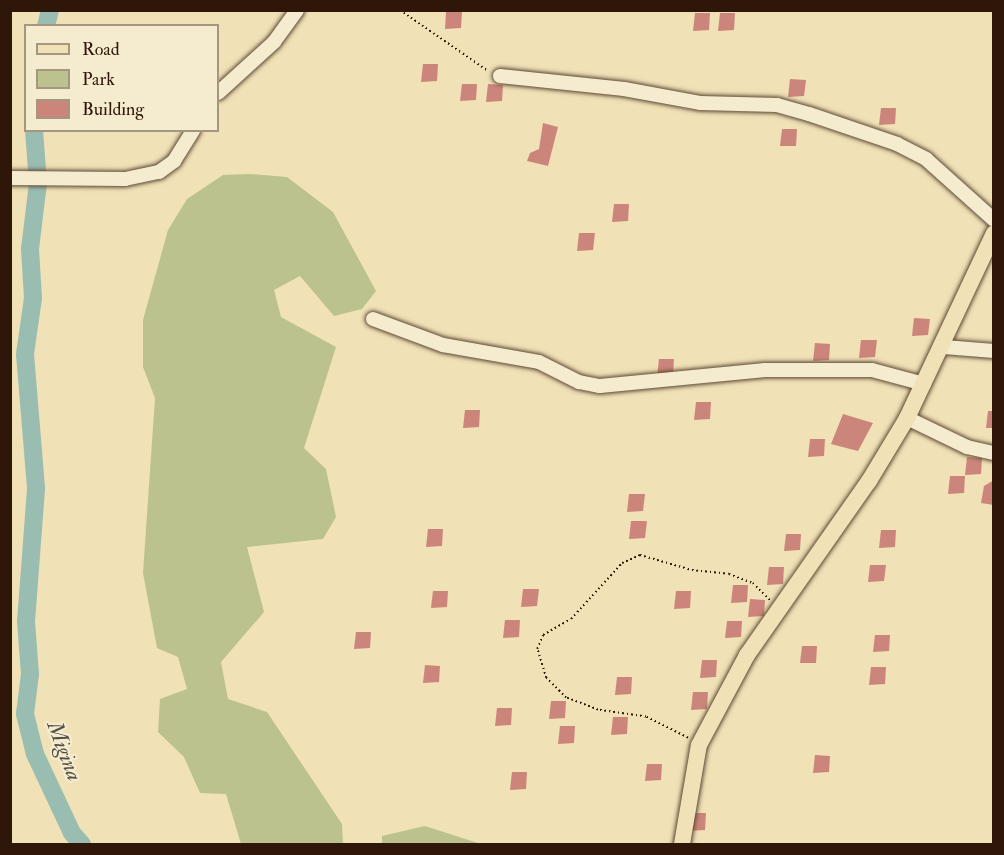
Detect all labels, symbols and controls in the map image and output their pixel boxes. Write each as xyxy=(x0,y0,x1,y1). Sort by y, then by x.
legend xyxy=(24,24,219,132)
text: Road xyxy=(82,38,120,61)
text: Park xyxy=(82,68,115,91)
text: Building xyxy=(82,98,144,121)
water label: Migina xyxy=(41,717,87,785)

